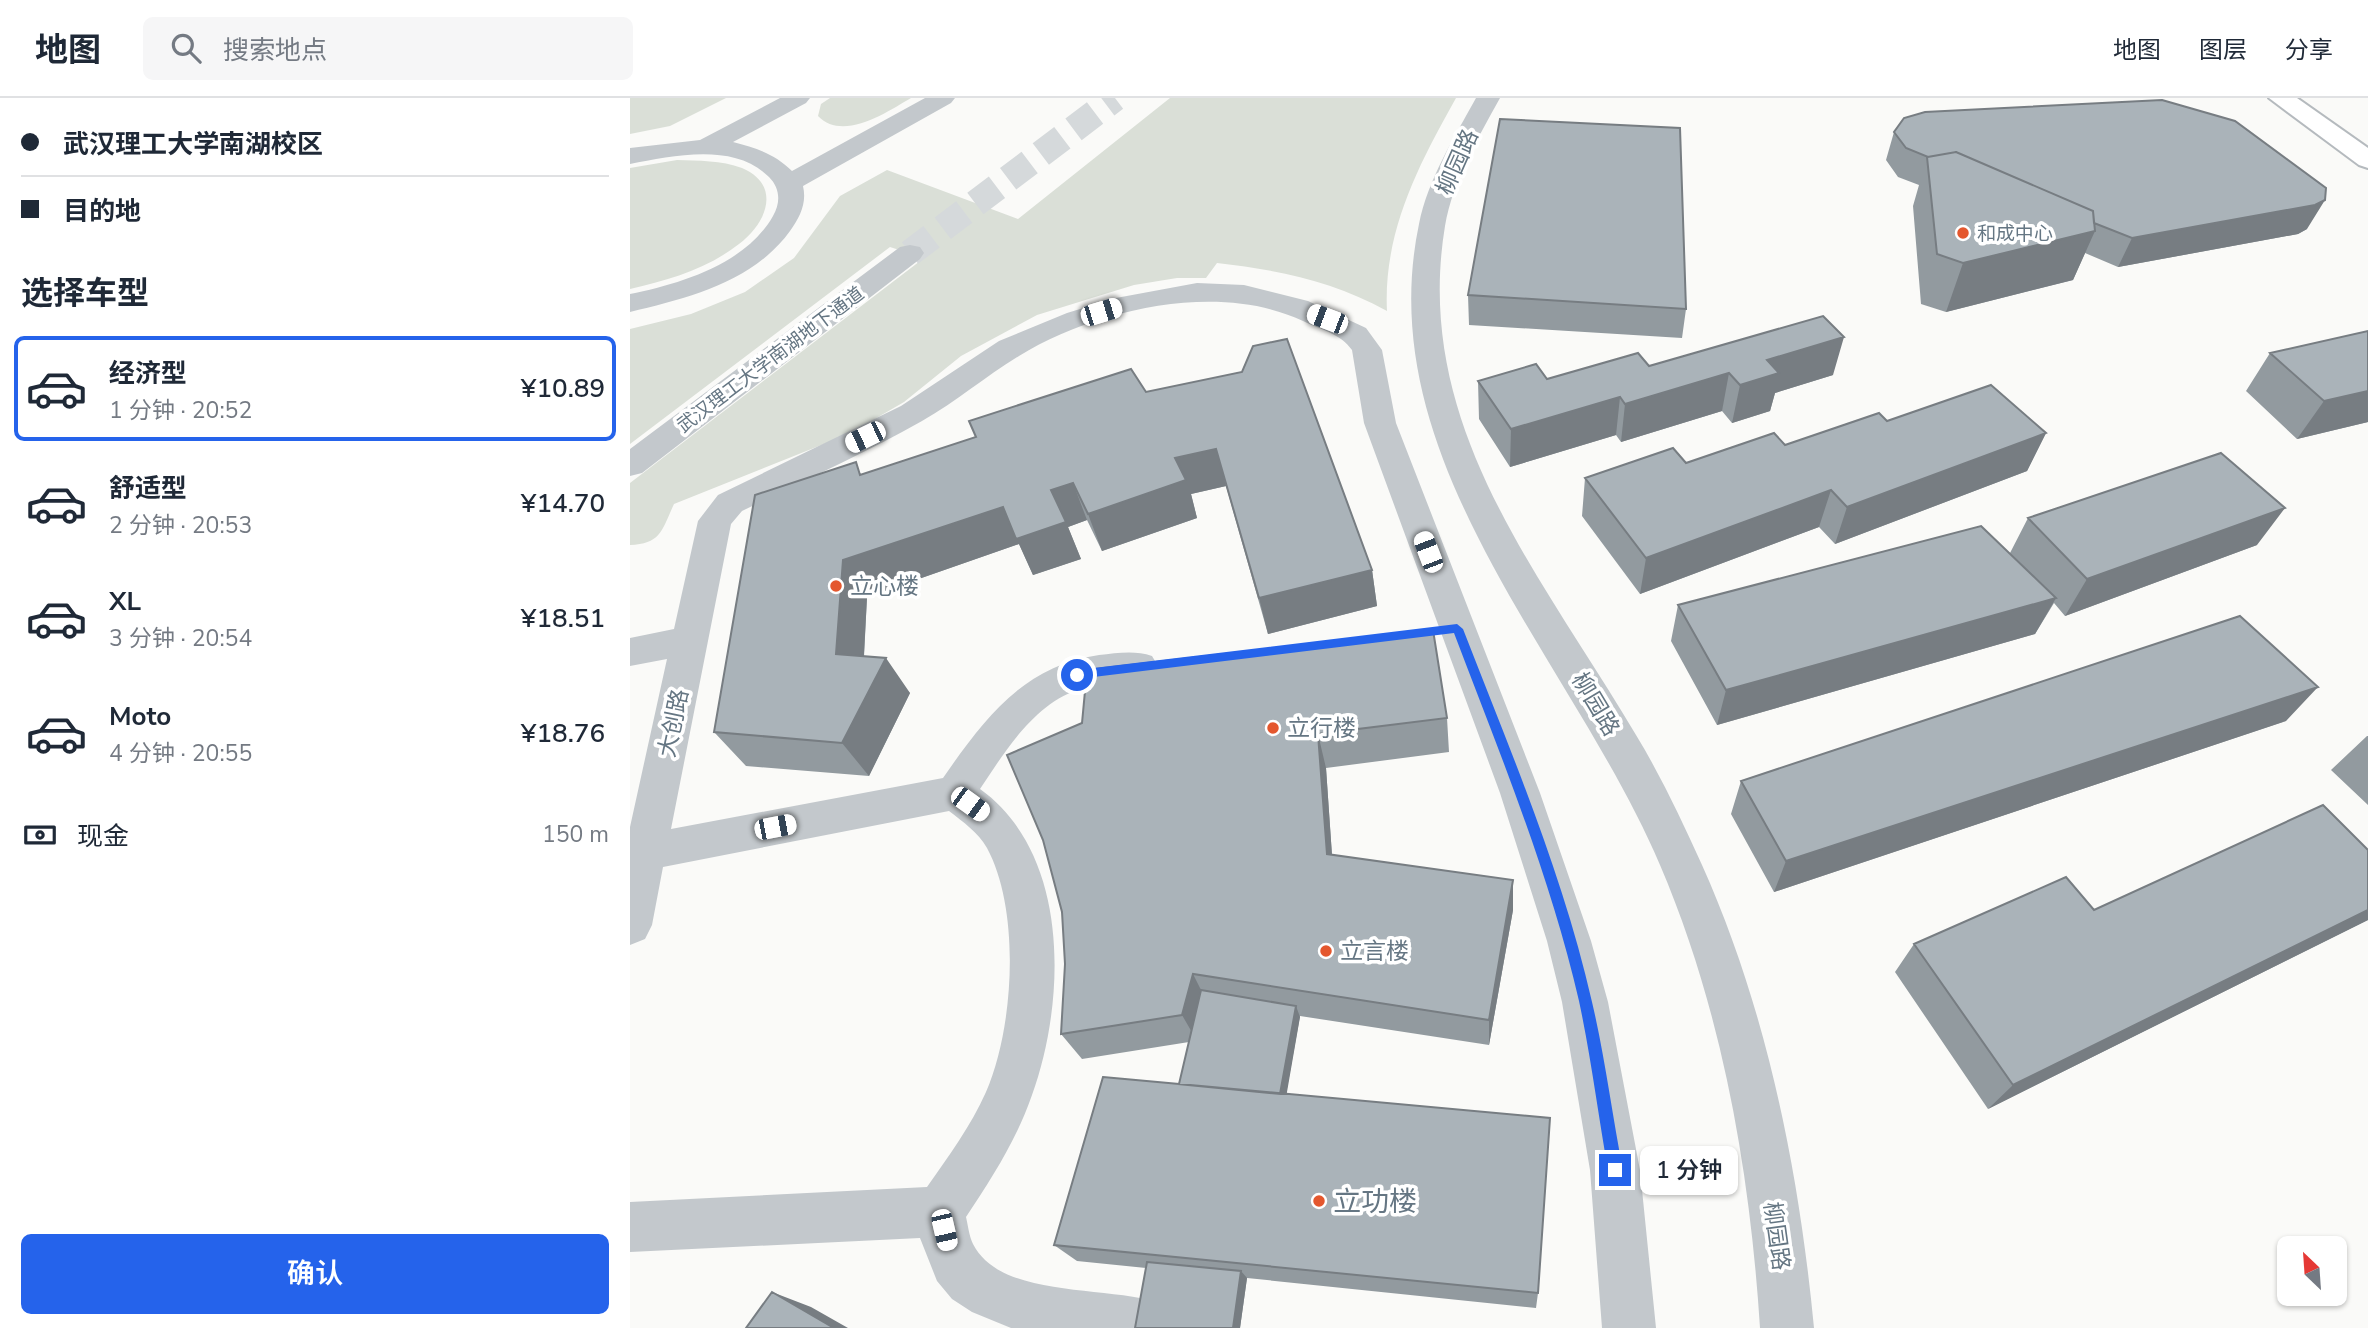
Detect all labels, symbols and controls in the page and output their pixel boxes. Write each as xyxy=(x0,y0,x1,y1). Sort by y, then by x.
search box xyxy=(143,17,633,80)
text: 地图 xyxy=(35,28,101,73)
icon: search xyxy=(167,29,205,67)
text: 搜索地点 xyxy=(223,33,327,68)
text: 地图 xyxy=(2113,34,2161,66)
text: 图层 xyxy=(2199,34,2247,66)
text: 分享 xyxy=(2285,34,2333,66)
street label: 柳园路 xyxy=(1429,124,1486,200)
text: 武汉理工大学南湖校区 xyxy=(63,127,323,162)
text: 目的地 xyxy=(63,194,141,229)
place label: 和成中心 xyxy=(1977,221,2053,247)
marker: 和成中心 xyxy=(1955,225,1971,241)
text: 选择车型 xyxy=(21,272,149,315)
street label: 武汉理工大学南湖地下通道 xyxy=(672,281,869,439)
car xyxy=(1078,296,1125,328)
car xyxy=(1304,302,1351,336)
text: 经济型 xyxy=(109,356,187,391)
icon: car xyxy=(25,357,88,420)
text: ¥10.89 xyxy=(521,371,605,406)
text: 1 分钟 · 20:52 xyxy=(109,395,252,426)
car xyxy=(842,418,889,456)
text: 舒适型 xyxy=(109,471,187,506)
icon: car xyxy=(25,472,88,535)
text: ¥14.70 xyxy=(521,486,605,521)
text: 2 分钟 · 20:53 xyxy=(109,510,252,541)
car xyxy=(1411,529,1446,575)
place label: 立心楼 xyxy=(850,571,919,602)
marker: 立心楼 xyxy=(828,578,844,594)
text: XL xyxy=(109,584,141,619)
icon: car xyxy=(25,587,88,650)
text: ¥18.51 xyxy=(521,601,605,636)
text: 3 分钟 · 20:54 xyxy=(109,623,252,654)
route start xyxy=(1061,659,1093,691)
street label: 柳园路 xyxy=(1565,667,1627,742)
street label: 大创路 xyxy=(651,686,696,760)
text: Moto xyxy=(109,699,171,734)
icon: car xyxy=(25,702,88,765)
place label: 立行楼 xyxy=(1287,713,1356,744)
text: ¥18.76 xyxy=(521,716,605,751)
marker: 立行楼 xyxy=(1265,720,1281,736)
text: 4 分钟 · 20:55 xyxy=(109,738,252,769)
car xyxy=(947,783,994,825)
car xyxy=(753,813,798,841)
icon: cash xyxy=(21,816,59,854)
text: 现金 xyxy=(77,819,129,854)
text: 150 m xyxy=(542,819,609,850)
place label: 立言楼 xyxy=(1340,936,1409,967)
marker: 立言楼 xyxy=(1318,943,1334,959)
callout: 1 分钟 xyxy=(1640,1146,1738,1194)
route end xyxy=(1599,1154,1631,1186)
text: 1 分钟 xyxy=(1656,1155,1722,1186)
place label: 立功楼 xyxy=(1333,1183,1417,1221)
marker: 立功楼 xyxy=(1311,1193,1327,1209)
street label: 柳园路 xyxy=(1756,1200,1797,1272)
car xyxy=(930,1207,959,1253)
button: 确认 xyxy=(21,1234,609,1314)
north arrow xyxy=(2277,1236,2347,1306)
map controls xyxy=(2277,1236,2347,1306)

